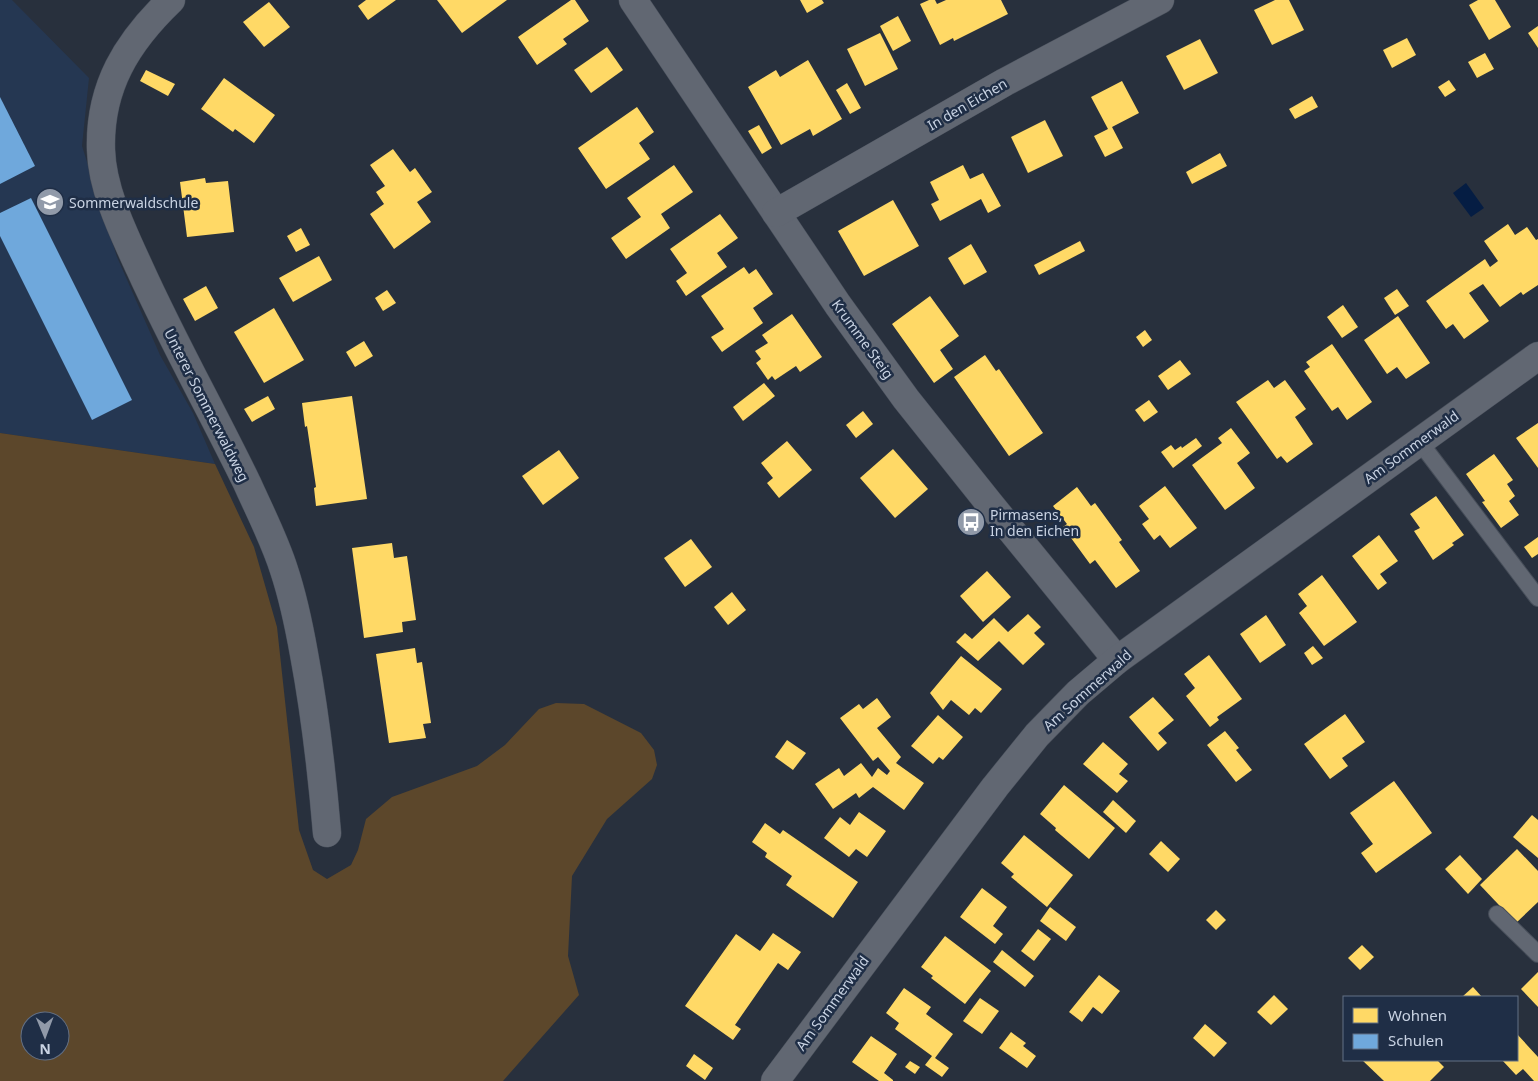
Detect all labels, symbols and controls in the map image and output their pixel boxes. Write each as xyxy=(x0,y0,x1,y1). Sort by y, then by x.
street label: In den Eichen xyxy=(924,73,1010,135)
school or university icon: Sommerwaldschule xyxy=(35,187,65,217)
place label: Sommerwaldschule xyxy=(69,193,198,212)
street label: Krumme Steig xyxy=(828,296,898,382)
street label: Unterer Sommerwaldweg xyxy=(160,325,254,485)
street label: Am Sommerwald xyxy=(1360,406,1462,488)
place label: Pirmasens, In den Eichen xyxy=(990,505,1079,540)
bus stop icon: Pirmasens, In den Eichen xyxy=(956,507,986,537)
street label: Am Sommerwald xyxy=(1039,645,1135,735)
street label: Am Sommerwald xyxy=(791,952,873,1054)
legend xyxy=(1343,996,1518,1061)
text: Wohnen xyxy=(1388,1005,1447,1025)
north arrow xyxy=(20,1011,70,1061)
text: Schulen xyxy=(1388,1030,1444,1050)
text: N xyxy=(39,1040,51,1059)

